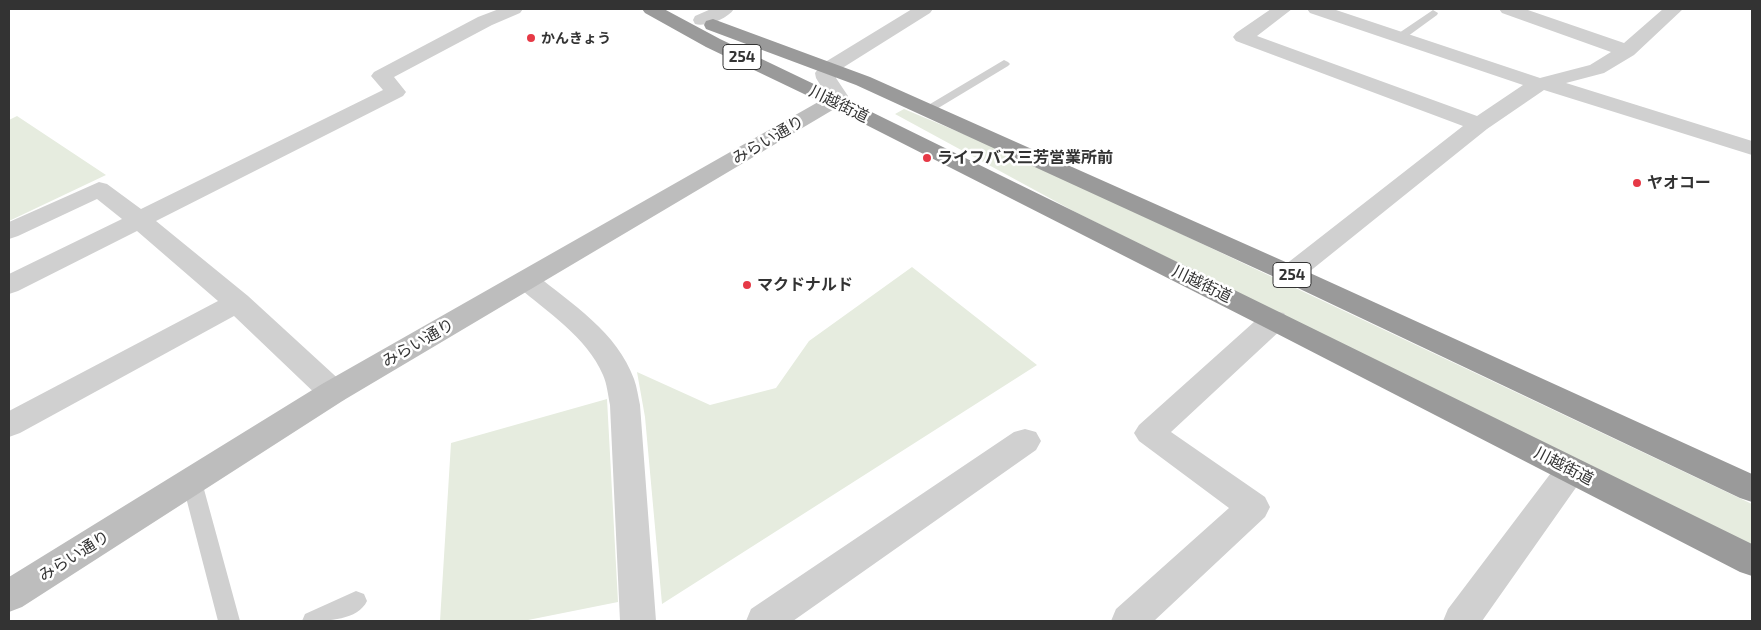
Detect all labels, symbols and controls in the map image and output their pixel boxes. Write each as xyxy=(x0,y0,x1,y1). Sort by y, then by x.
place label: かんきょう xyxy=(541,30,611,46)
marker: かんきょう xyxy=(525,32,537,44)
road number: 254 xyxy=(723,44,761,70)
street label: 川越街道 xyxy=(806,81,872,127)
street label: みらい通り xyxy=(729,112,807,168)
place label: ライフバス三芳営業所前 xyxy=(937,148,1113,168)
marker: ライフバス三芳営業所前 xyxy=(921,152,933,164)
place label: ヤオコー xyxy=(1647,173,1711,193)
marker: ヤオコー xyxy=(1631,177,1643,189)
street label: 川越街道 xyxy=(1169,261,1235,307)
road number: 254 xyxy=(1273,262,1311,288)
place label: マクドナルド xyxy=(757,275,853,295)
marker: マクドナルド xyxy=(741,279,753,291)
street label: みらい通り xyxy=(379,315,457,371)
street label: 川越街道 xyxy=(1531,443,1597,489)
street label: みらい通り xyxy=(35,527,113,585)

